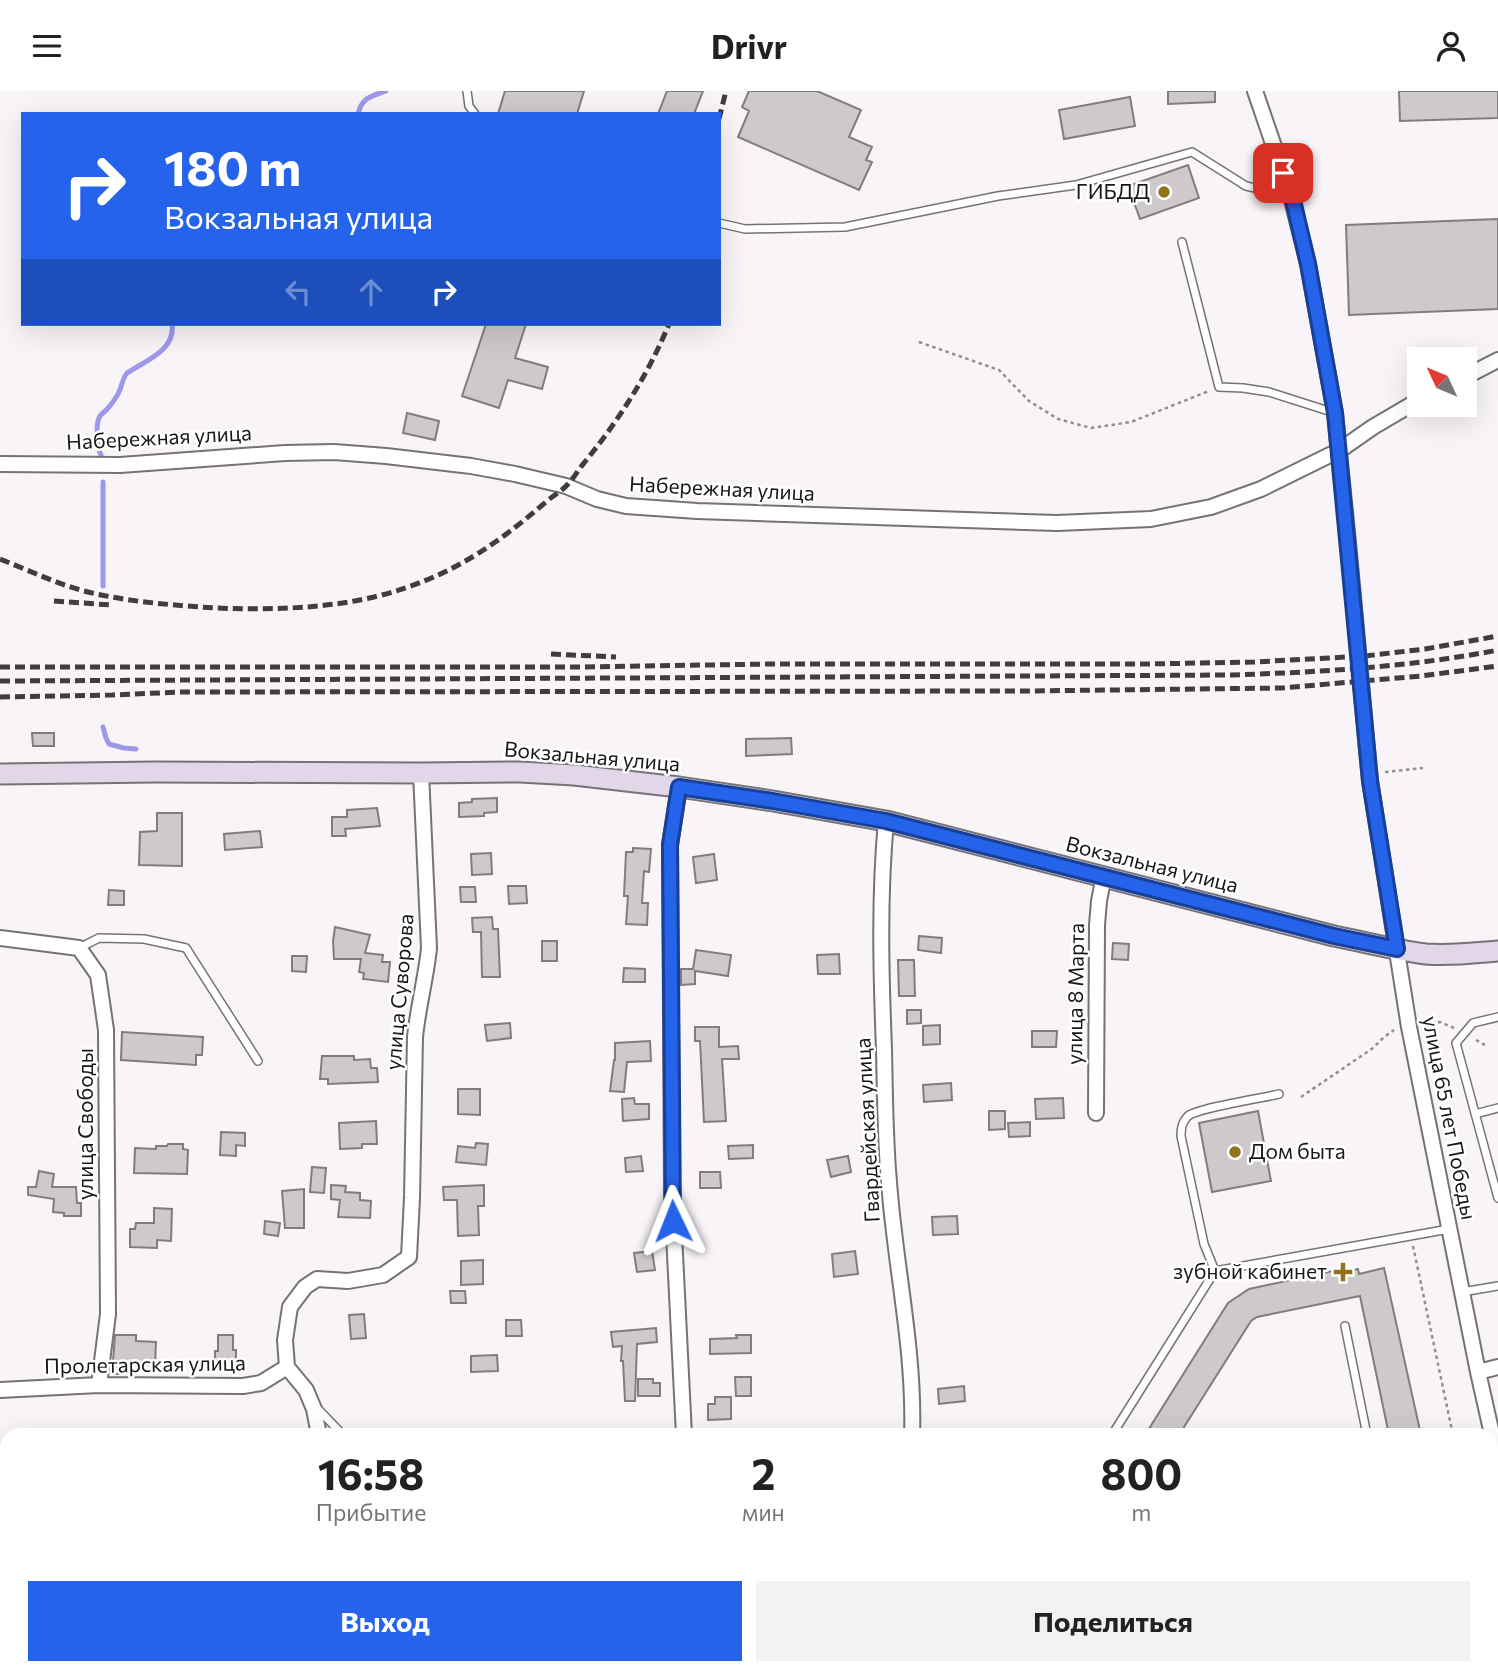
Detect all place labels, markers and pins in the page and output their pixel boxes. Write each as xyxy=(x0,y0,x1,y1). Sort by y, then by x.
pin xyxy=(1253,143,1313,203)
place label: ГИБДД xyxy=(1076,178,1150,203)
marker: ГИБДД xyxy=(1156,184,1172,200)
place label: Дом быта xyxy=(1249,1138,1346,1163)
marker: Дом быта xyxy=(1227,1144,1243,1160)
place label: зубной кабинет xyxy=(1173,1258,1327,1283)
marker: зубной кабинет xyxy=(1333,1262,1353,1282)

